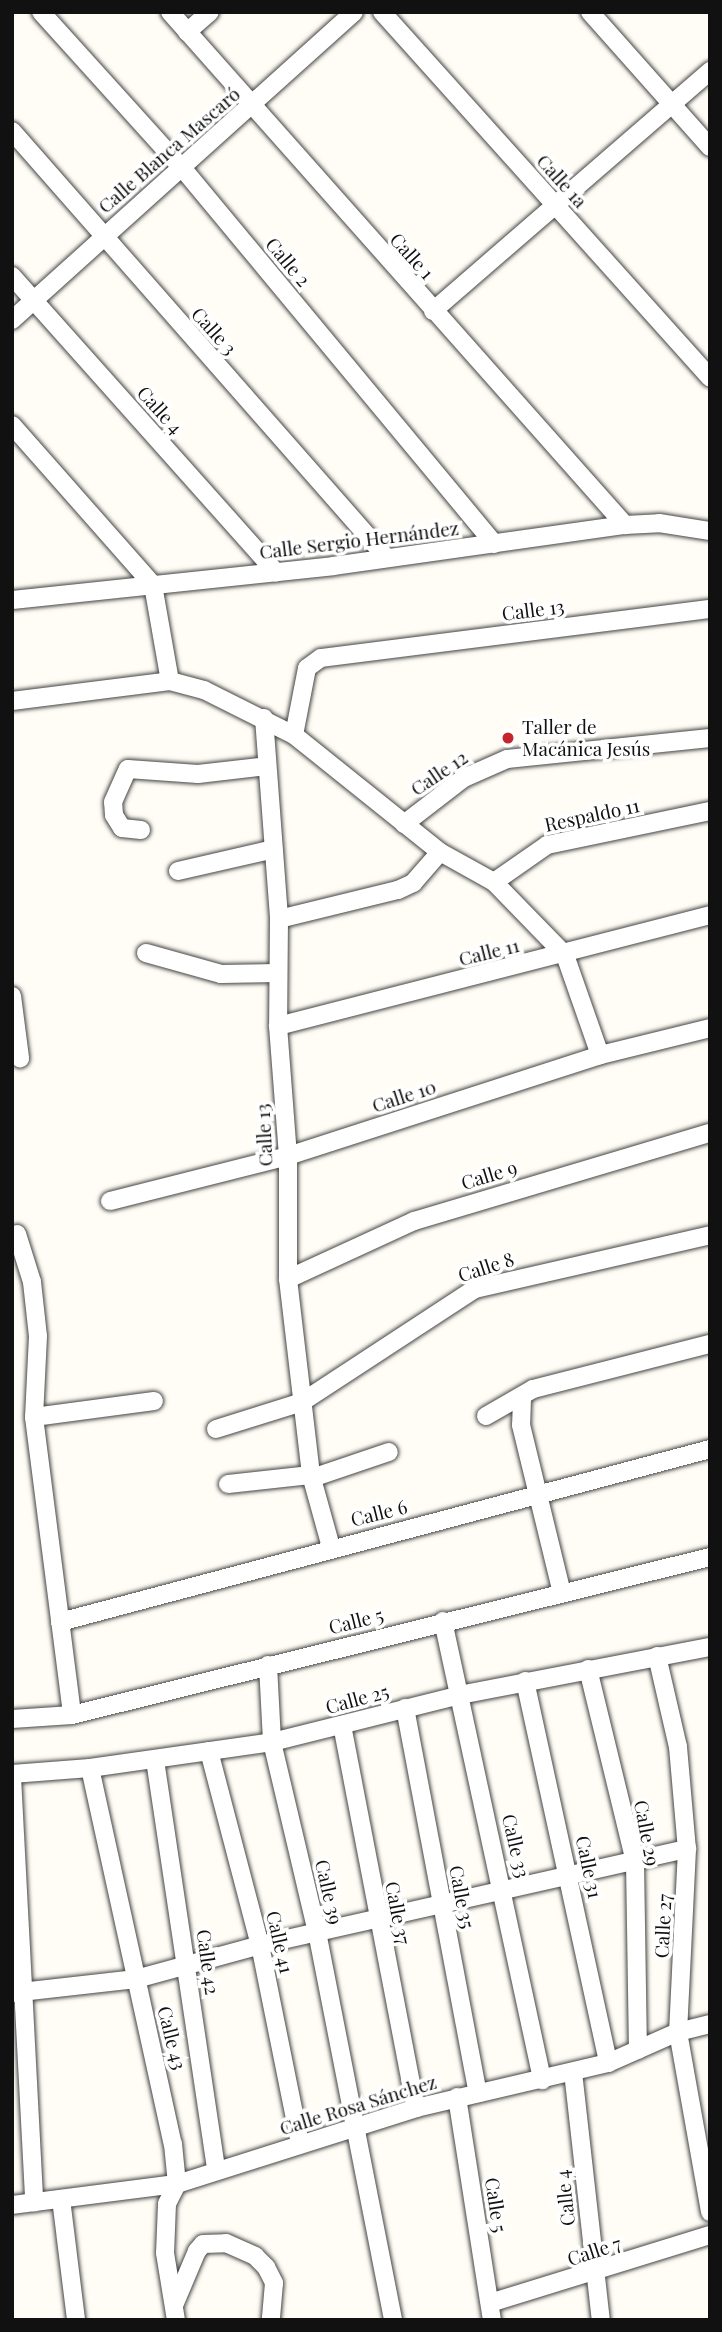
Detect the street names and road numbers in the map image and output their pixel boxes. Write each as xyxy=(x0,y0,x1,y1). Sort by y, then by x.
street label: Calle Blanca Mascaró xyxy=(93,82,245,218)
street label: Calle 1a xyxy=(532,150,592,212)
street label: Calle 1 xyxy=(385,228,439,284)
street label: Calle 2 xyxy=(261,233,315,291)
street label: Calle 3 xyxy=(187,303,241,359)
street label: Calle 4 xyxy=(132,381,188,439)
street label: Calle Sergio Hernández xyxy=(258,516,460,564)
street label: Calle 13 xyxy=(500,595,566,625)
street label: Calle 12 xyxy=(406,746,472,800)
street label: Respaldo 11 xyxy=(542,794,642,836)
street label: Calle 11 xyxy=(456,933,522,971)
street label: Calle 10 xyxy=(369,1075,439,1117)
street label: Calle 13 xyxy=(251,1103,277,1167)
street label: Calle 9 xyxy=(458,1156,520,1194)
street label: Calle 8 xyxy=(455,1247,517,1287)
street label: Calle 6 xyxy=(348,1495,410,1531)
street label: Calle 5 xyxy=(326,1603,386,1639)
street label: Calle 25 xyxy=(323,1680,391,1718)
street label: Calle 29 xyxy=(629,1798,665,1868)
street label: Calle 33 xyxy=(498,1812,534,1880)
street label: Calle 31 xyxy=(571,1834,607,1900)
street label: Calle 39 xyxy=(310,1857,348,1927)
street label: Calle 35 xyxy=(445,1863,479,1931)
street label: Calle 37 xyxy=(381,1879,415,1947)
street label: Calle 27 xyxy=(650,1893,676,1959)
street label: Calle 41 xyxy=(262,1908,298,1976)
street label: Calle 42 xyxy=(192,1928,224,1996)
street label: Calle 43 xyxy=(153,2004,191,2072)
street label: Calle Rosa Sánchez xyxy=(277,2070,439,2140)
street label: Calle 4 xyxy=(551,2168,579,2228)
street label: Calle 5 xyxy=(480,2176,512,2234)
street label: Calle 7 xyxy=(564,2232,624,2270)

